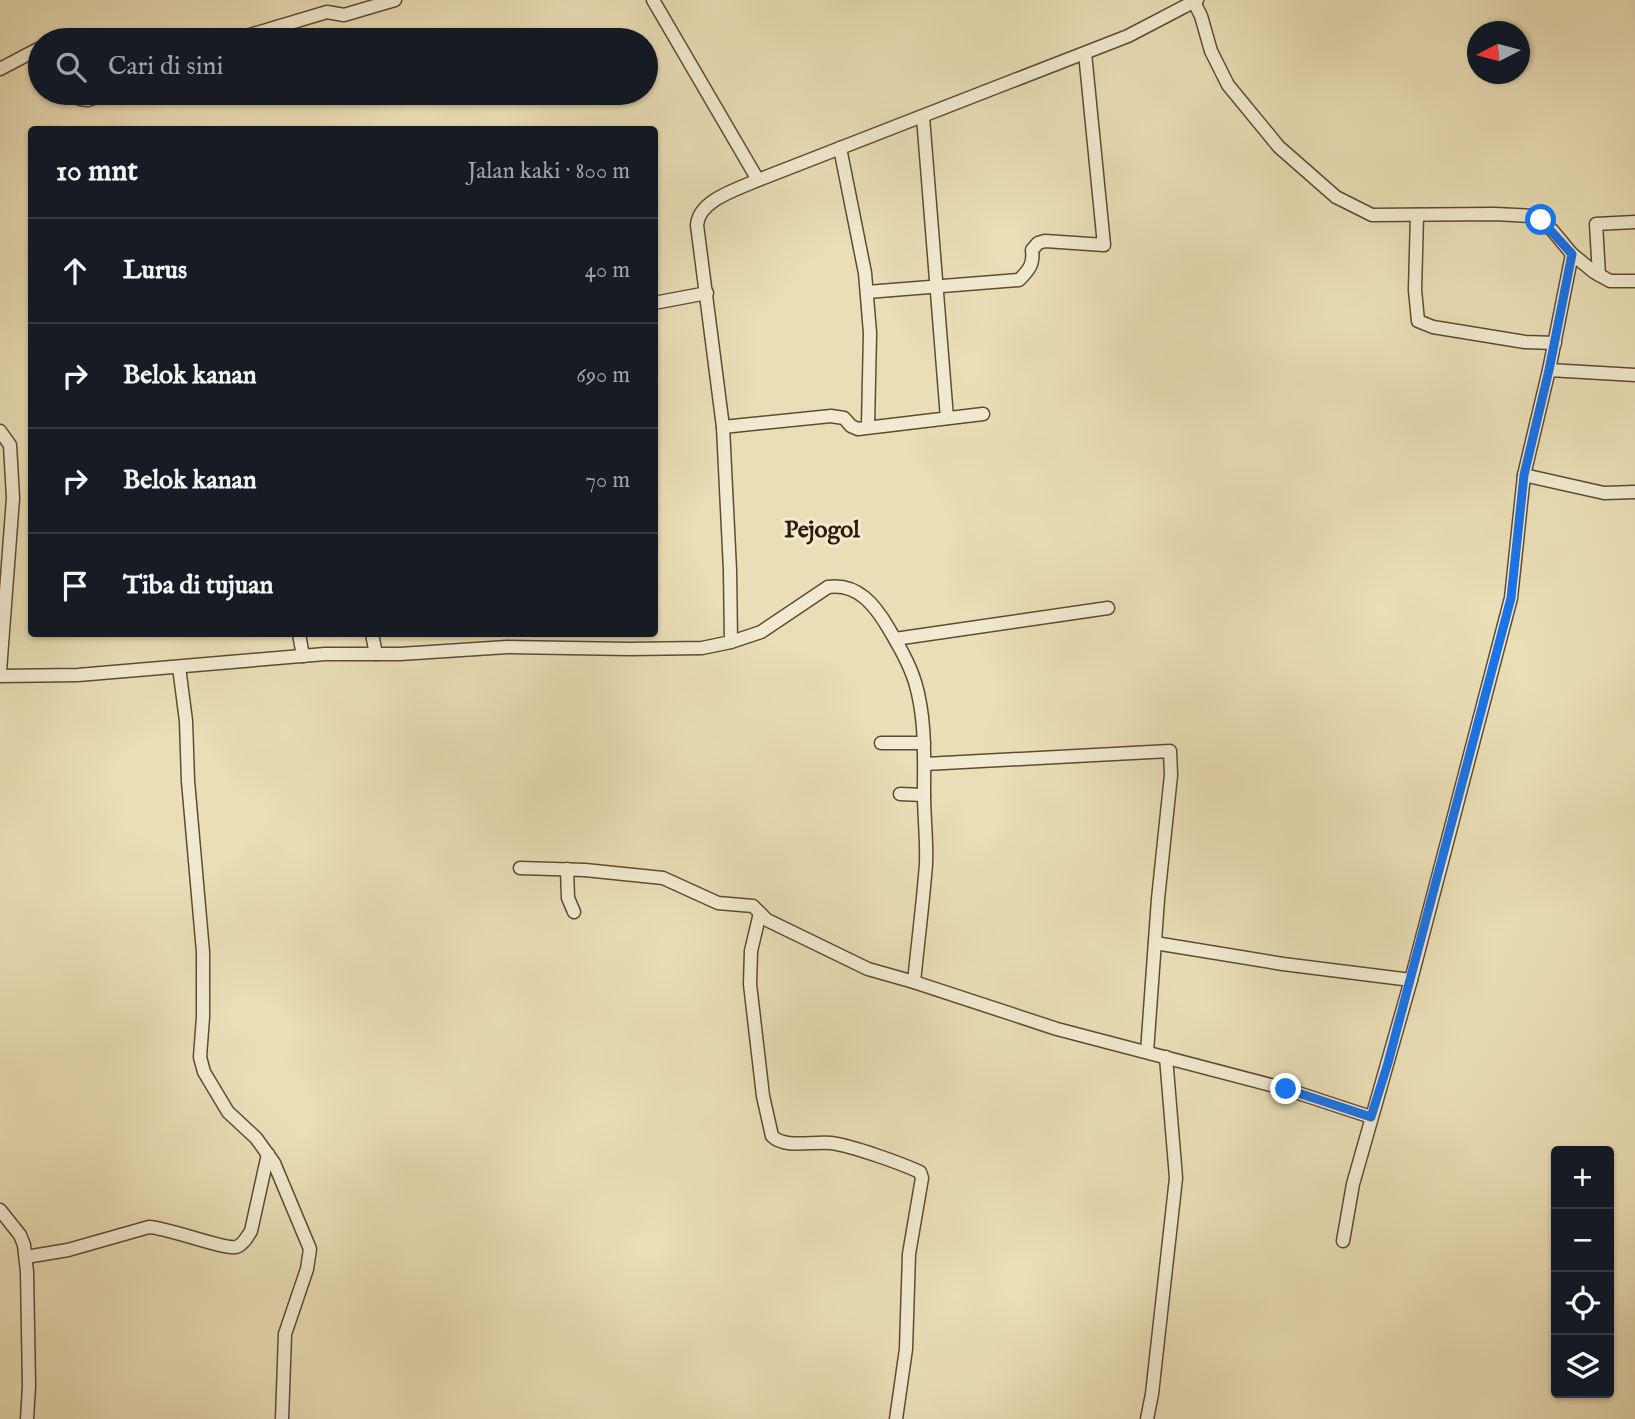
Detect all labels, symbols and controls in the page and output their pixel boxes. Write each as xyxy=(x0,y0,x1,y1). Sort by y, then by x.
north arrow xyxy=(1467,21,1530,84)
search box xyxy=(28,28,658,105)
icon: search xyxy=(52,48,90,86)
text: Cari di sini xyxy=(108,50,223,83)
text: 10 mnt xyxy=(56,153,138,191)
text: Jalan kaki · 800 m xyxy=(468,157,630,186)
route start xyxy=(1525,204,1556,235)
icon: ahead xyxy=(56,252,94,290)
text: Lurus xyxy=(123,254,187,287)
text: 40 m xyxy=(585,256,630,285)
icon: right xyxy=(56,357,94,395)
text: Belok kanan xyxy=(123,359,257,392)
text: 690 m xyxy=(576,361,630,390)
icon: right xyxy=(56,462,94,500)
text: Belok kanan xyxy=(123,464,257,497)
text: 70 m xyxy=(585,466,630,495)
district label: Pejogol xyxy=(784,515,860,546)
icon: arrive xyxy=(56,567,94,605)
text: Tiba di tujuan xyxy=(123,569,273,602)
route end xyxy=(1270,1073,1301,1104)
map controls xyxy=(1551,1146,1614,1398)
button: + xyxy=(1551,1146,1614,1209)
button: − xyxy=(1551,1209,1614,1272)
button: locate xyxy=(1551,1272,1614,1335)
button: layers xyxy=(1551,1335,1614,1398)

